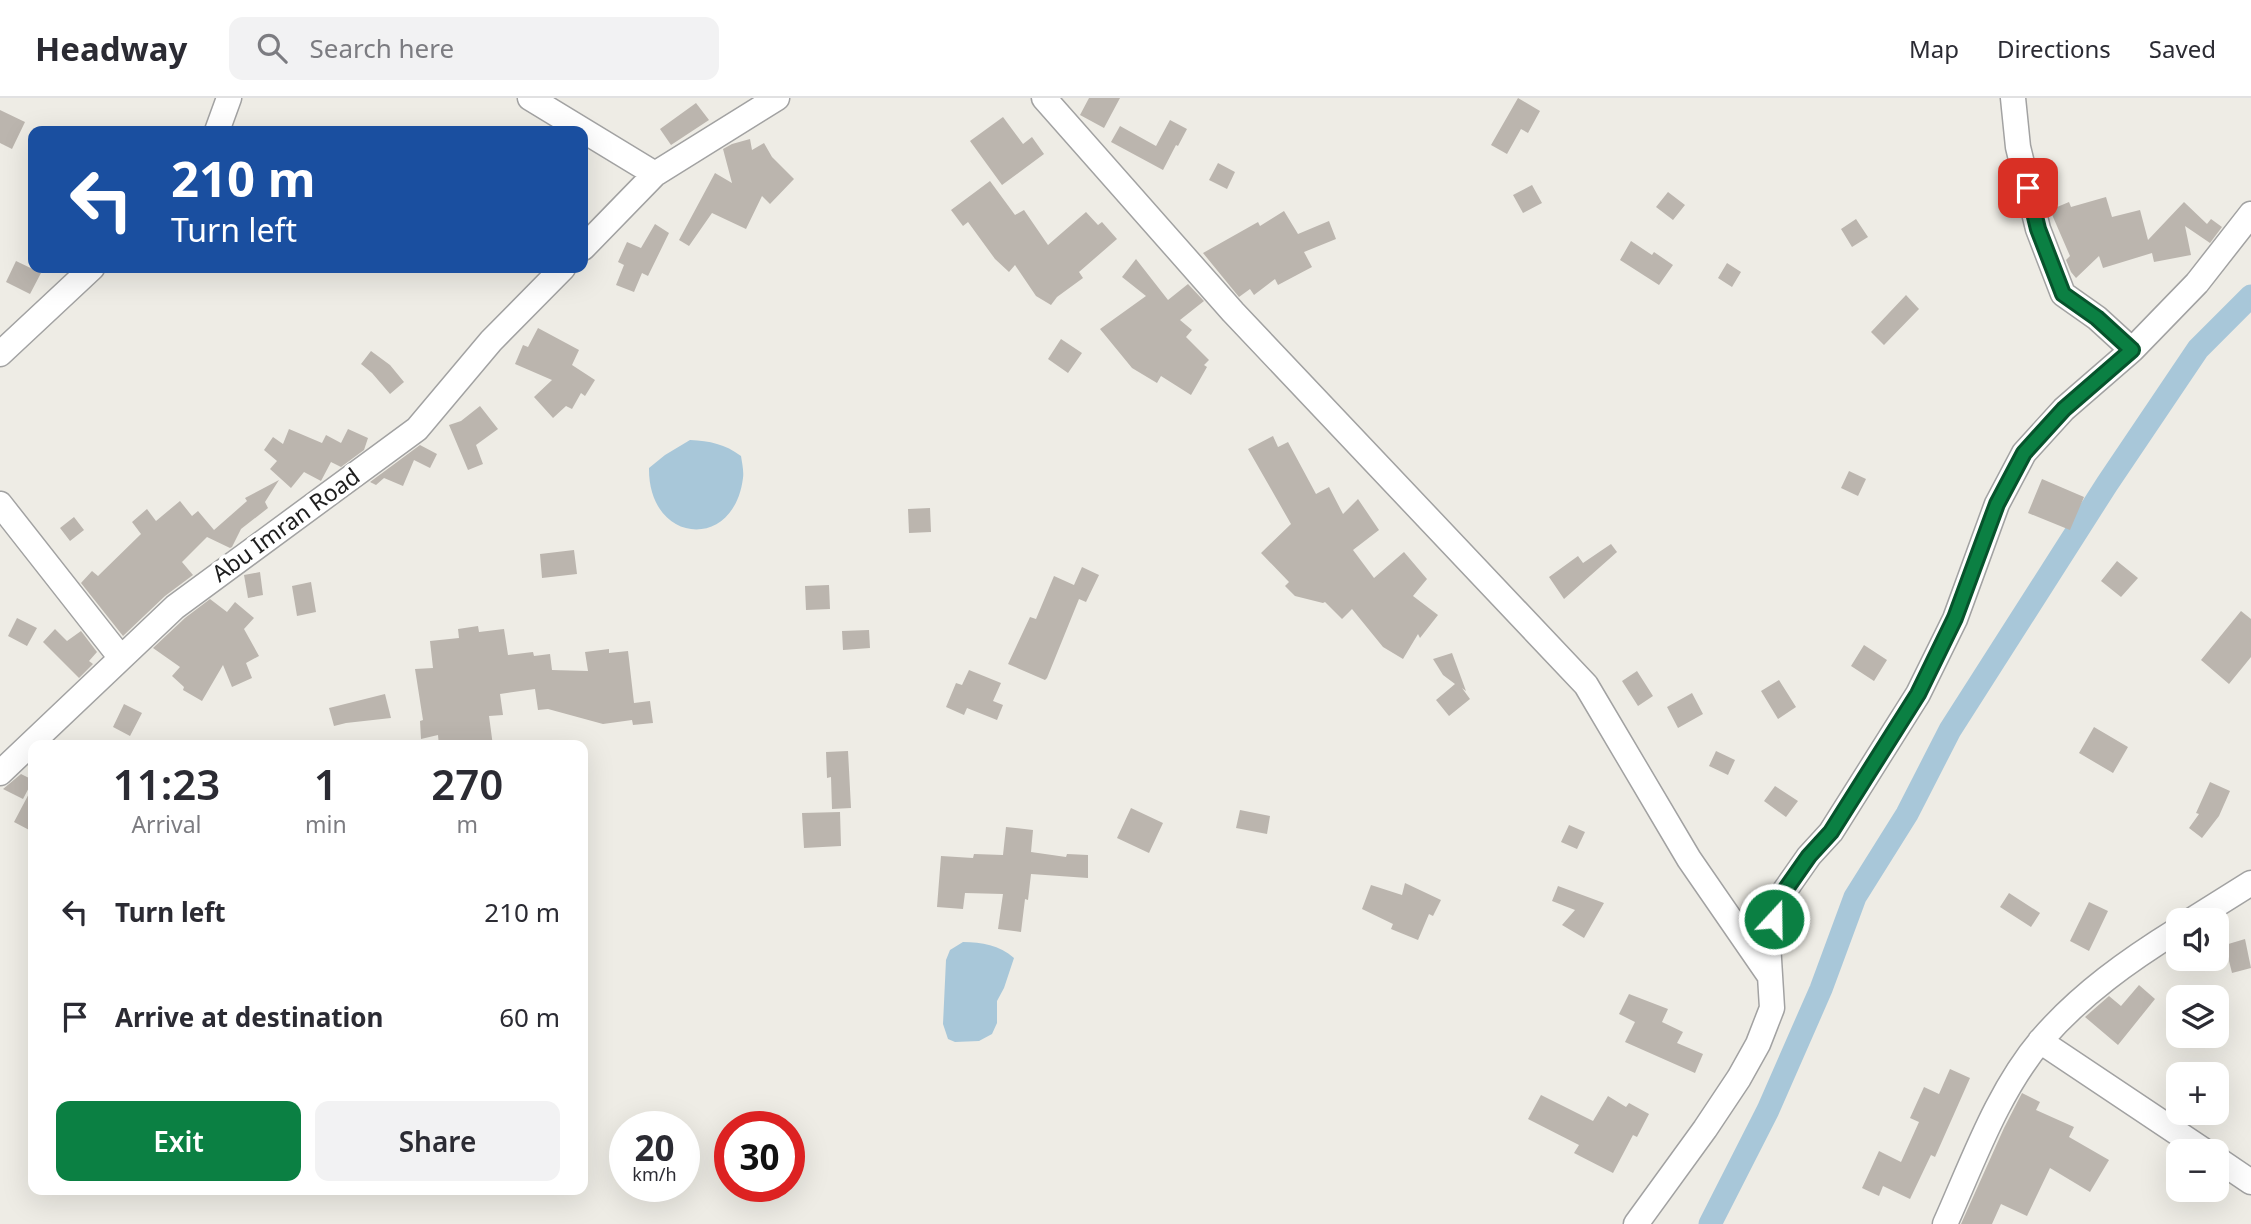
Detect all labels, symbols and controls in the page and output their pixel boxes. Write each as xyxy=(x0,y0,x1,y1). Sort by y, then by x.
search box xyxy=(229,17,719,80)
text: Headway xyxy=(35,26,187,71)
icon: search xyxy=(253,29,291,67)
text: Search here xyxy=(309,30,454,66)
text: Map xyxy=(1909,32,1959,65)
text: Directions xyxy=(1997,32,2111,65)
text: Saved xyxy=(2149,32,2216,65)
text: 210 m xyxy=(171,145,316,211)
icon: left xyxy=(56,154,147,245)
pin xyxy=(1998,158,2058,218)
icon: arrive xyxy=(2009,169,2047,207)
text: Turn left xyxy=(171,208,297,251)
street label: Abu Imran Road xyxy=(205,460,366,589)
text: 11:23 xyxy=(113,755,220,812)
text: 1 xyxy=(314,755,338,812)
text: 270 xyxy=(431,755,503,812)
text: Arrival xyxy=(131,808,202,840)
text: min xyxy=(305,808,347,840)
text: m xyxy=(457,808,478,840)
position arrow xyxy=(1737,882,1811,956)
icon: left xyxy=(56,893,94,931)
text: Turn left xyxy=(115,894,226,930)
text: 210 m xyxy=(484,894,560,930)
map controls xyxy=(2166,908,2229,1202)
button: sound xyxy=(2166,908,2229,971)
button: layers xyxy=(2166,985,2229,1048)
icon: arrive xyxy=(56,998,94,1036)
text: Arrive at destination xyxy=(115,999,384,1035)
text: 60 m xyxy=(499,999,560,1035)
button: + xyxy=(2166,1062,2229,1125)
button: Exit xyxy=(56,1101,301,1181)
button: Share xyxy=(315,1101,560,1181)
speed limit sign: 30 xyxy=(714,1111,805,1202)
text: 20 xyxy=(634,1124,675,1171)
button: − xyxy=(2166,1139,2229,1202)
text: km/h xyxy=(632,1162,677,1186)

